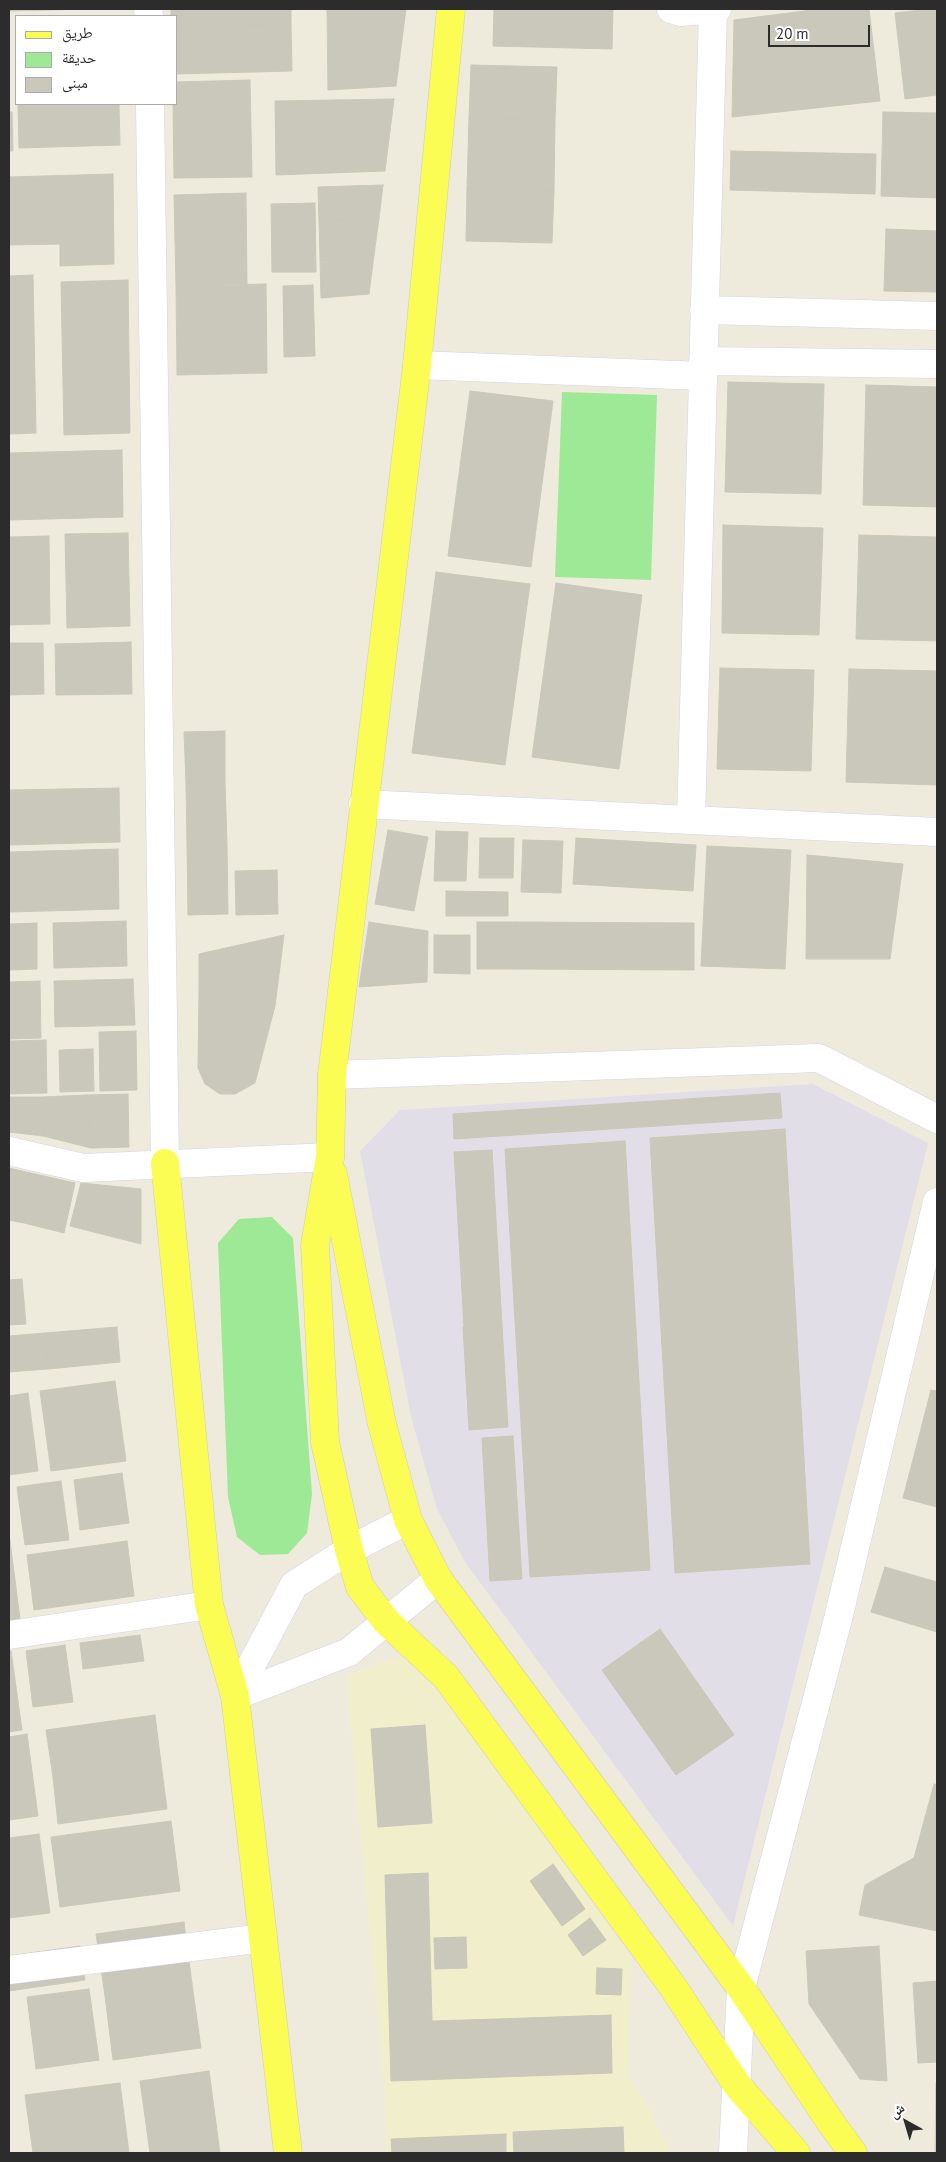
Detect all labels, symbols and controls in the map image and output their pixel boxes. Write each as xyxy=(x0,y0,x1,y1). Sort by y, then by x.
legend xyxy=(15,15,178,105)
scale bar xyxy=(771,15,874,47)
text: طريق xyxy=(62,23,93,42)
text: 20 m xyxy=(776,24,809,43)
text: حديقة xyxy=(62,48,96,67)
text: مبنى xyxy=(62,73,88,92)
north arrow xyxy=(881,2097,931,2147)
text: ش xyxy=(885,2099,908,2122)

